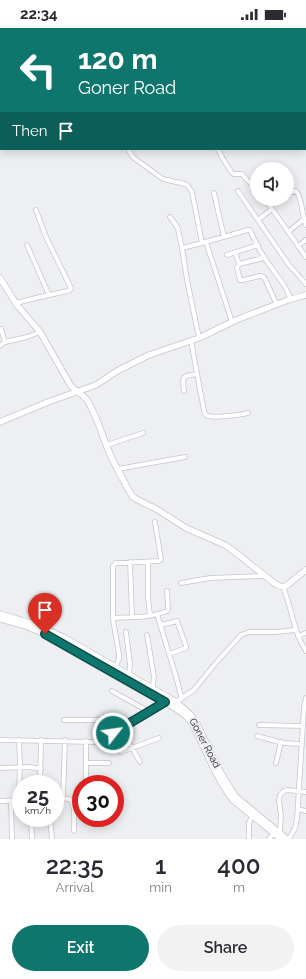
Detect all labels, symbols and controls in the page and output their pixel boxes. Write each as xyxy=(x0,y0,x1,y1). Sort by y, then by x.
text: 22:34 xyxy=(20,5,58,23)
text: 120 m xyxy=(78,43,158,76)
icon: left xyxy=(12,44,64,96)
text: Goner Road xyxy=(78,77,176,98)
icon: arrive xyxy=(55,120,77,142)
text: Then xyxy=(12,122,47,140)
map controls xyxy=(250,162,294,206)
button: sound xyxy=(250,162,294,206)
pin xyxy=(28,593,62,634)
icon: arrive xyxy=(34,599,56,621)
position arrow xyxy=(92,712,134,754)
street label: Goner Road xyxy=(187,716,223,770)
speed limit sign: 30 xyxy=(72,775,124,827)
text: 25 xyxy=(27,784,49,808)
text: km/h xyxy=(25,805,51,816)
text: 22:35 xyxy=(46,851,104,880)
text: 1 xyxy=(155,851,166,880)
text: 400 xyxy=(217,851,260,880)
text: Arrival xyxy=(56,880,94,895)
text: min xyxy=(149,880,172,895)
text: m xyxy=(233,880,245,895)
button: Exit xyxy=(12,925,149,971)
button: Share xyxy=(157,925,294,971)

